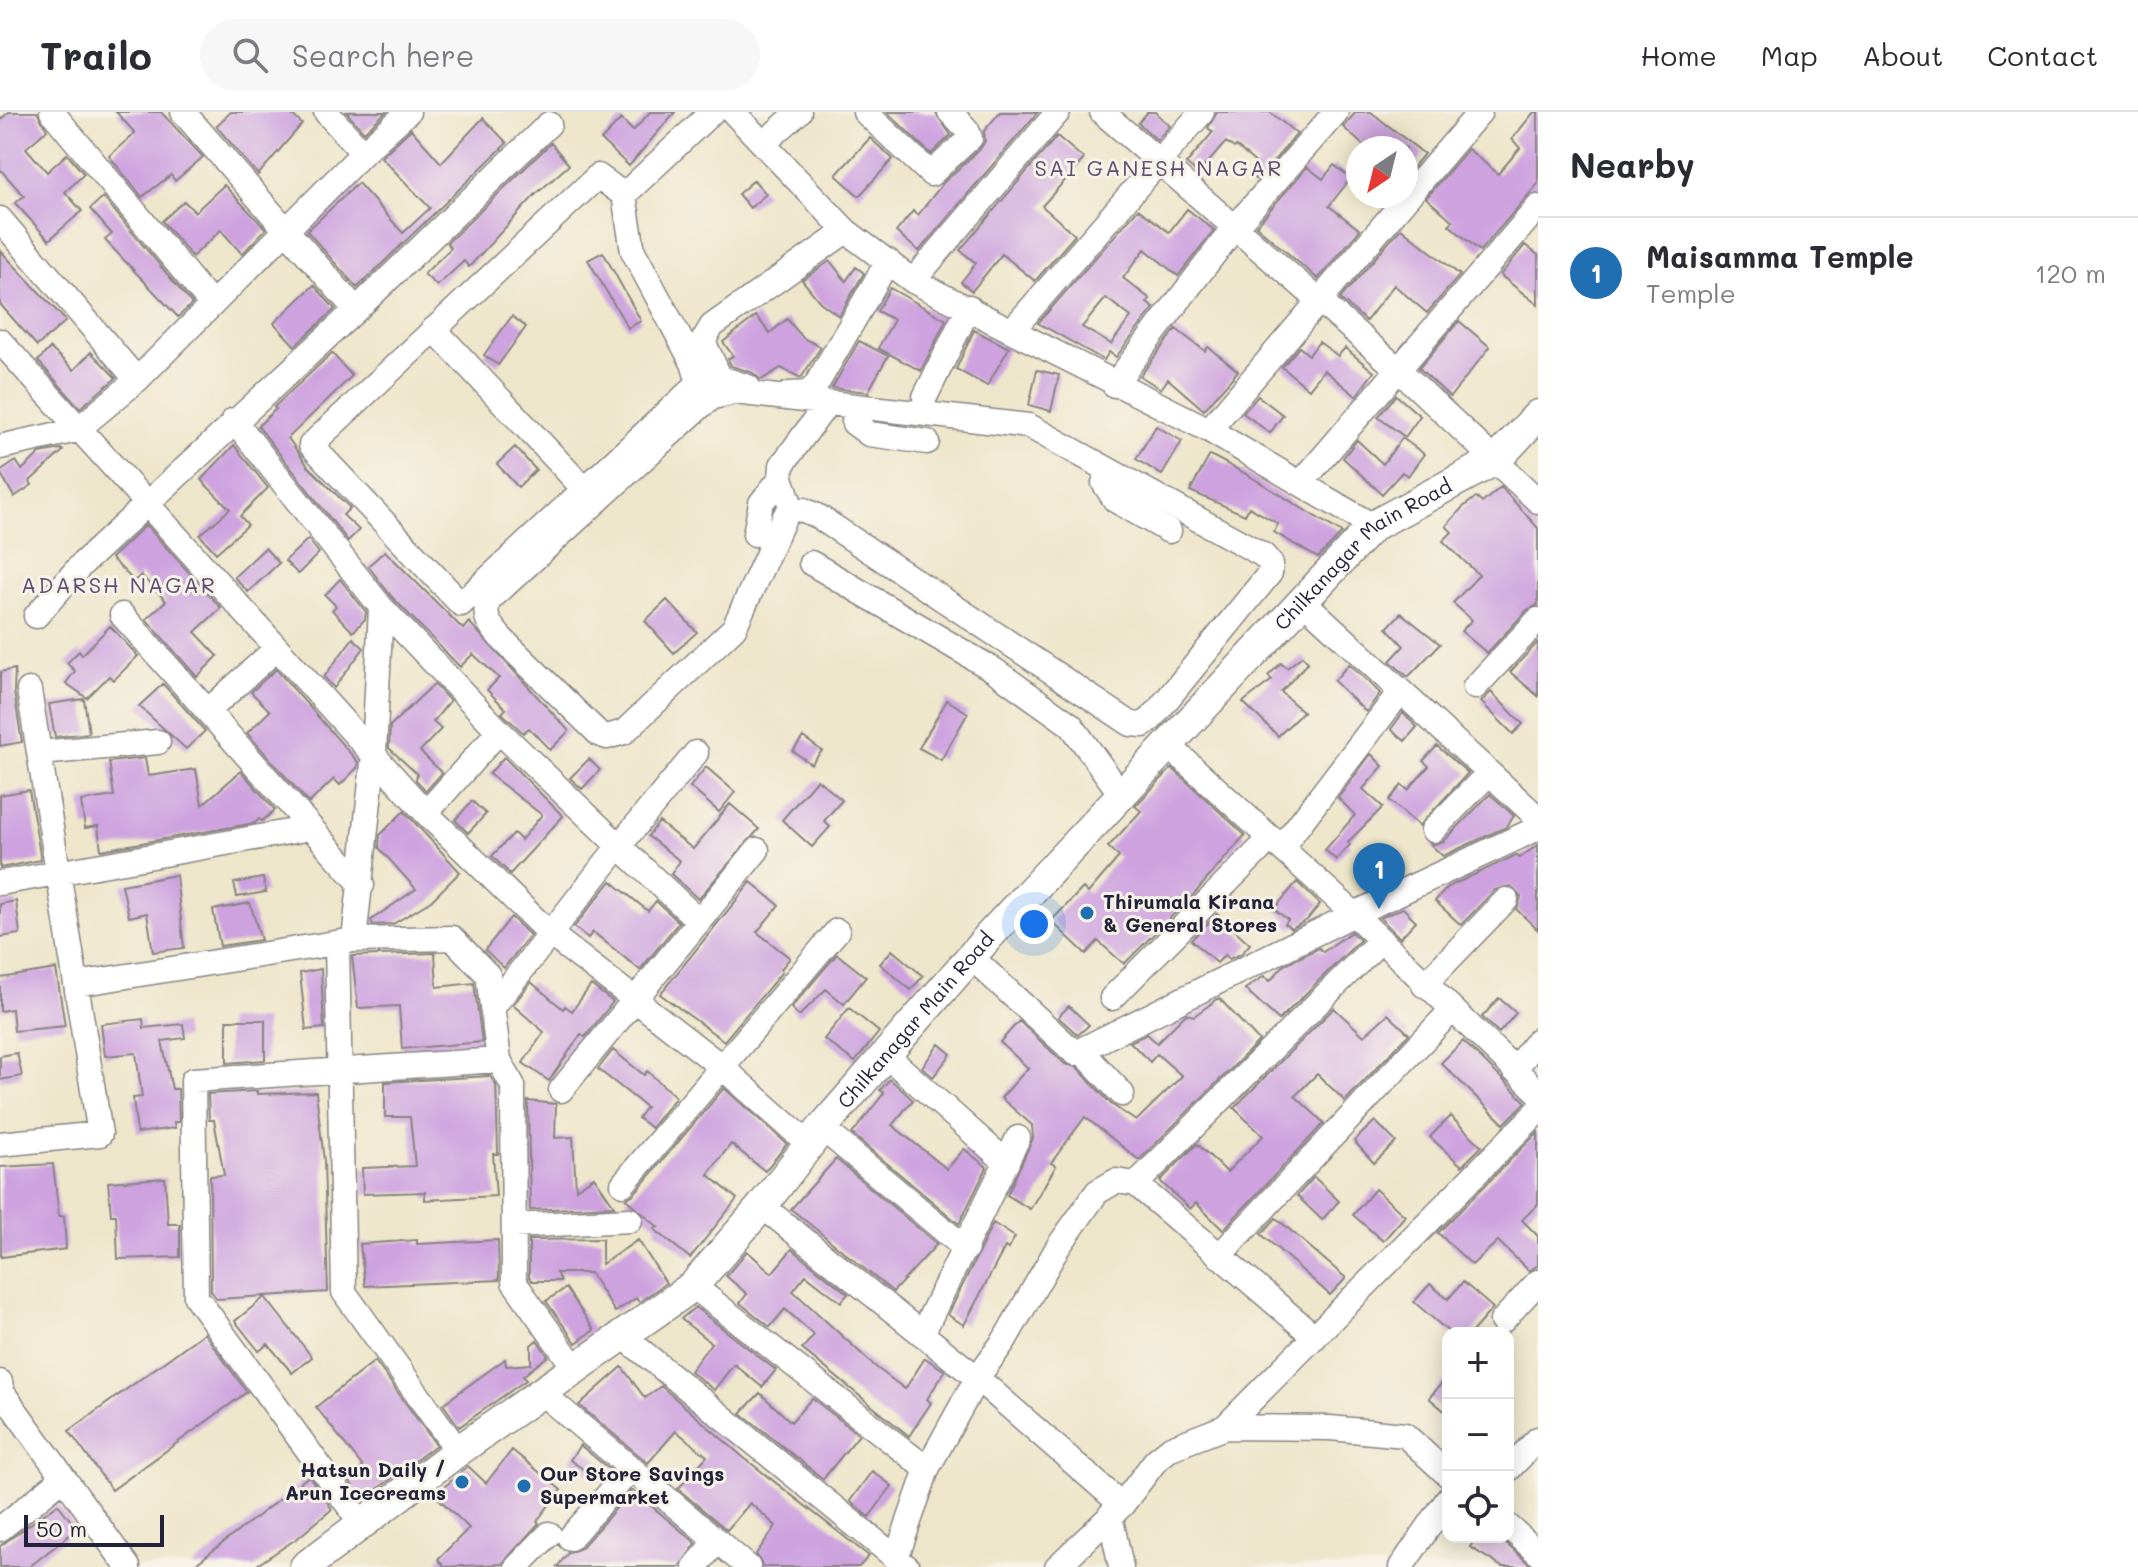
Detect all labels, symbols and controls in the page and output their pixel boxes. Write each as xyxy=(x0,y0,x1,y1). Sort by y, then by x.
search box xyxy=(200,19,760,91)
text: Trailo xyxy=(40,30,152,80)
icon: search xyxy=(228,33,272,77)
text: Search here xyxy=(292,35,474,75)
text: Home xyxy=(1641,37,1717,73)
text: Map xyxy=(1761,37,1818,73)
text: About xyxy=(1862,37,1943,73)
text: Contact xyxy=(1987,37,2098,73)
north arrow xyxy=(1346,136,1418,208)
text: Nearby xyxy=(1570,142,1695,187)
district label: SAI GANESH NAGAR xyxy=(1035,153,1283,182)
text: Maisamma Temple xyxy=(1646,236,1914,276)
text: 1 xyxy=(1590,256,1602,290)
text: 120 m xyxy=(2035,256,2106,290)
text: Temple xyxy=(1646,276,1736,310)
street label: Chilkanagar Main Road xyxy=(1268,472,1456,635)
district label: ADARSH NAGAR xyxy=(21,570,217,599)
pin: 1 xyxy=(1353,843,1405,909)
place label: Thirumala Kirana & General Stores xyxy=(1103,888,1277,937)
your location xyxy=(1014,904,1054,944)
marker: Thirumala Kirana & General Stores xyxy=(1078,904,1096,922)
street label: Chilkanagar Main Road xyxy=(831,926,999,1113)
map controls xyxy=(1442,1327,1514,1543)
button: + xyxy=(1442,1327,1514,1399)
button: − xyxy=(1442,1399,1514,1471)
place label: Hatsun Daily / Arun Icecreams xyxy=(285,1456,446,1505)
place label: Our Store Savings Supermarket xyxy=(540,1460,724,1509)
button: locate xyxy=(1442,1471,1514,1543)
marker: Hatsun Daily / Arun Icecreams xyxy=(453,1473,471,1491)
marker: Our Store Savings Supermarket xyxy=(515,1477,533,1495)
scale bar xyxy=(24,1511,164,1547)
text: 50 m xyxy=(36,1514,87,1543)

